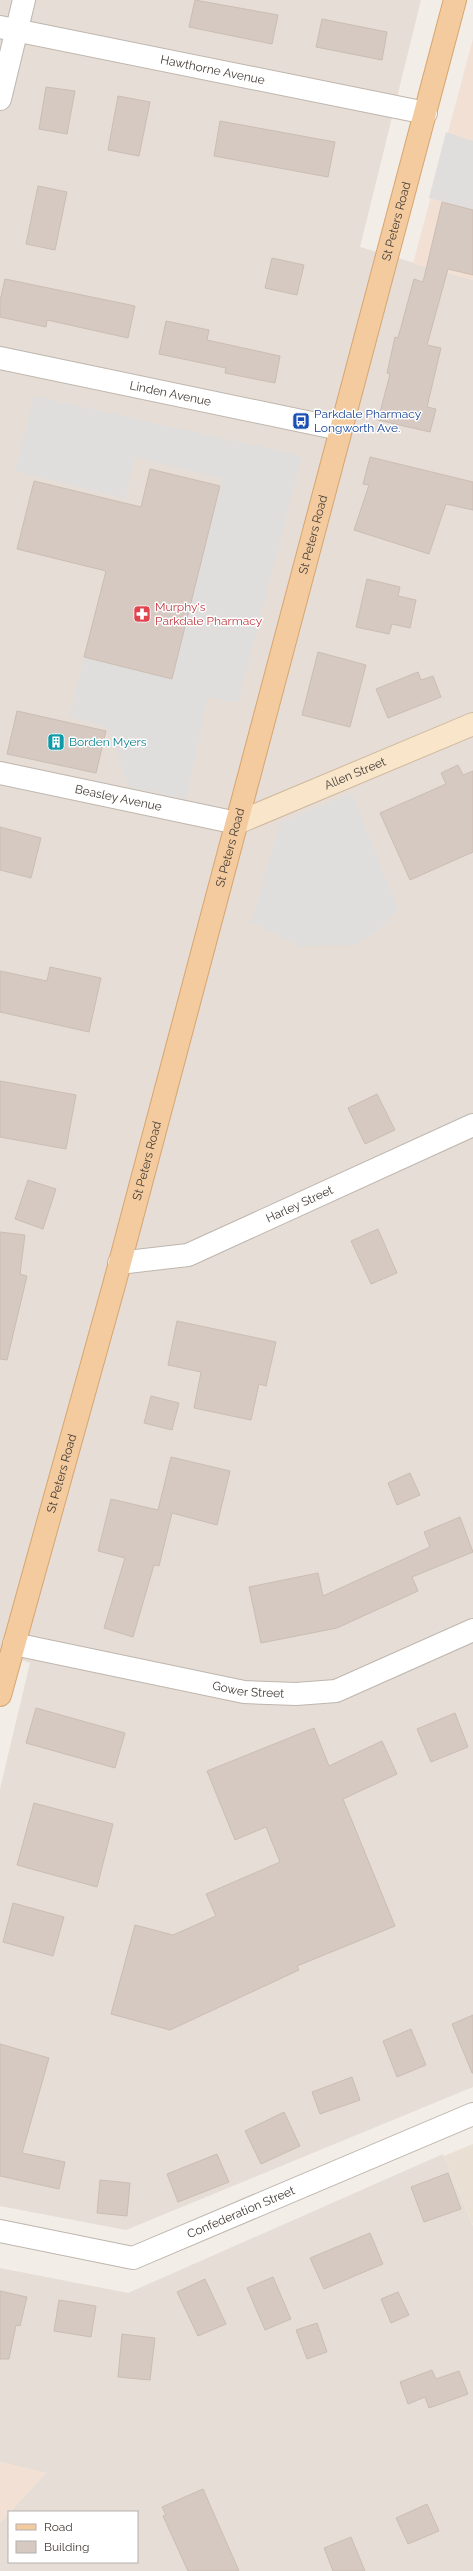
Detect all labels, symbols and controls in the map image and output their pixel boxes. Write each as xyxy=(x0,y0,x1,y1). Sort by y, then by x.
street label: Hawthorne Avenue xyxy=(159,53,266,87)
street label: St Peters Road xyxy=(379,180,413,263)
street label: Linden Avenue xyxy=(128,378,212,409)
place label: Parkdale Pharmacy Longworth Ave. xyxy=(314,407,422,435)
bus stop icon: Parkdale Pharmacy Longworth Ave. xyxy=(291,411,311,431)
street label: St Peters Road xyxy=(296,493,330,576)
place label: Murphy's Parkdale Pharmacy xyxy=(155,600,263,628)
pharmacy icon: Murphy's Parkdale Pharmacy xyxy=(132,604,152,624)
building icon: Borden Myers xyxy=(46,732,66,752)
place label: Borden Myers xyxy=(69,735,147,749)
street label: Allen Street xyxy=(322,754,388,793)
street label: Beasley Avenue xyxy=(74,782,163,814)
street label: St Peters Road xyxy=(213,807,247,889)
street label: St Peters Road xyxy=(130,1120,164,1202)
street label: Harley Street xyxy=(264,1183,335,1226)
street label: St Peters Road xyxy=(44,1432,79,1515)
street label: Gower Street xyxy=(211,1679,285,1701)
street label: Confederation Street xyxy=(185,2183,297,2241)
legend xyxy=(8,2511,138,2563)
text: Road xyxy=(44,2520,73,2534)
text: Building xyxy=(44,2540,90,2554)

